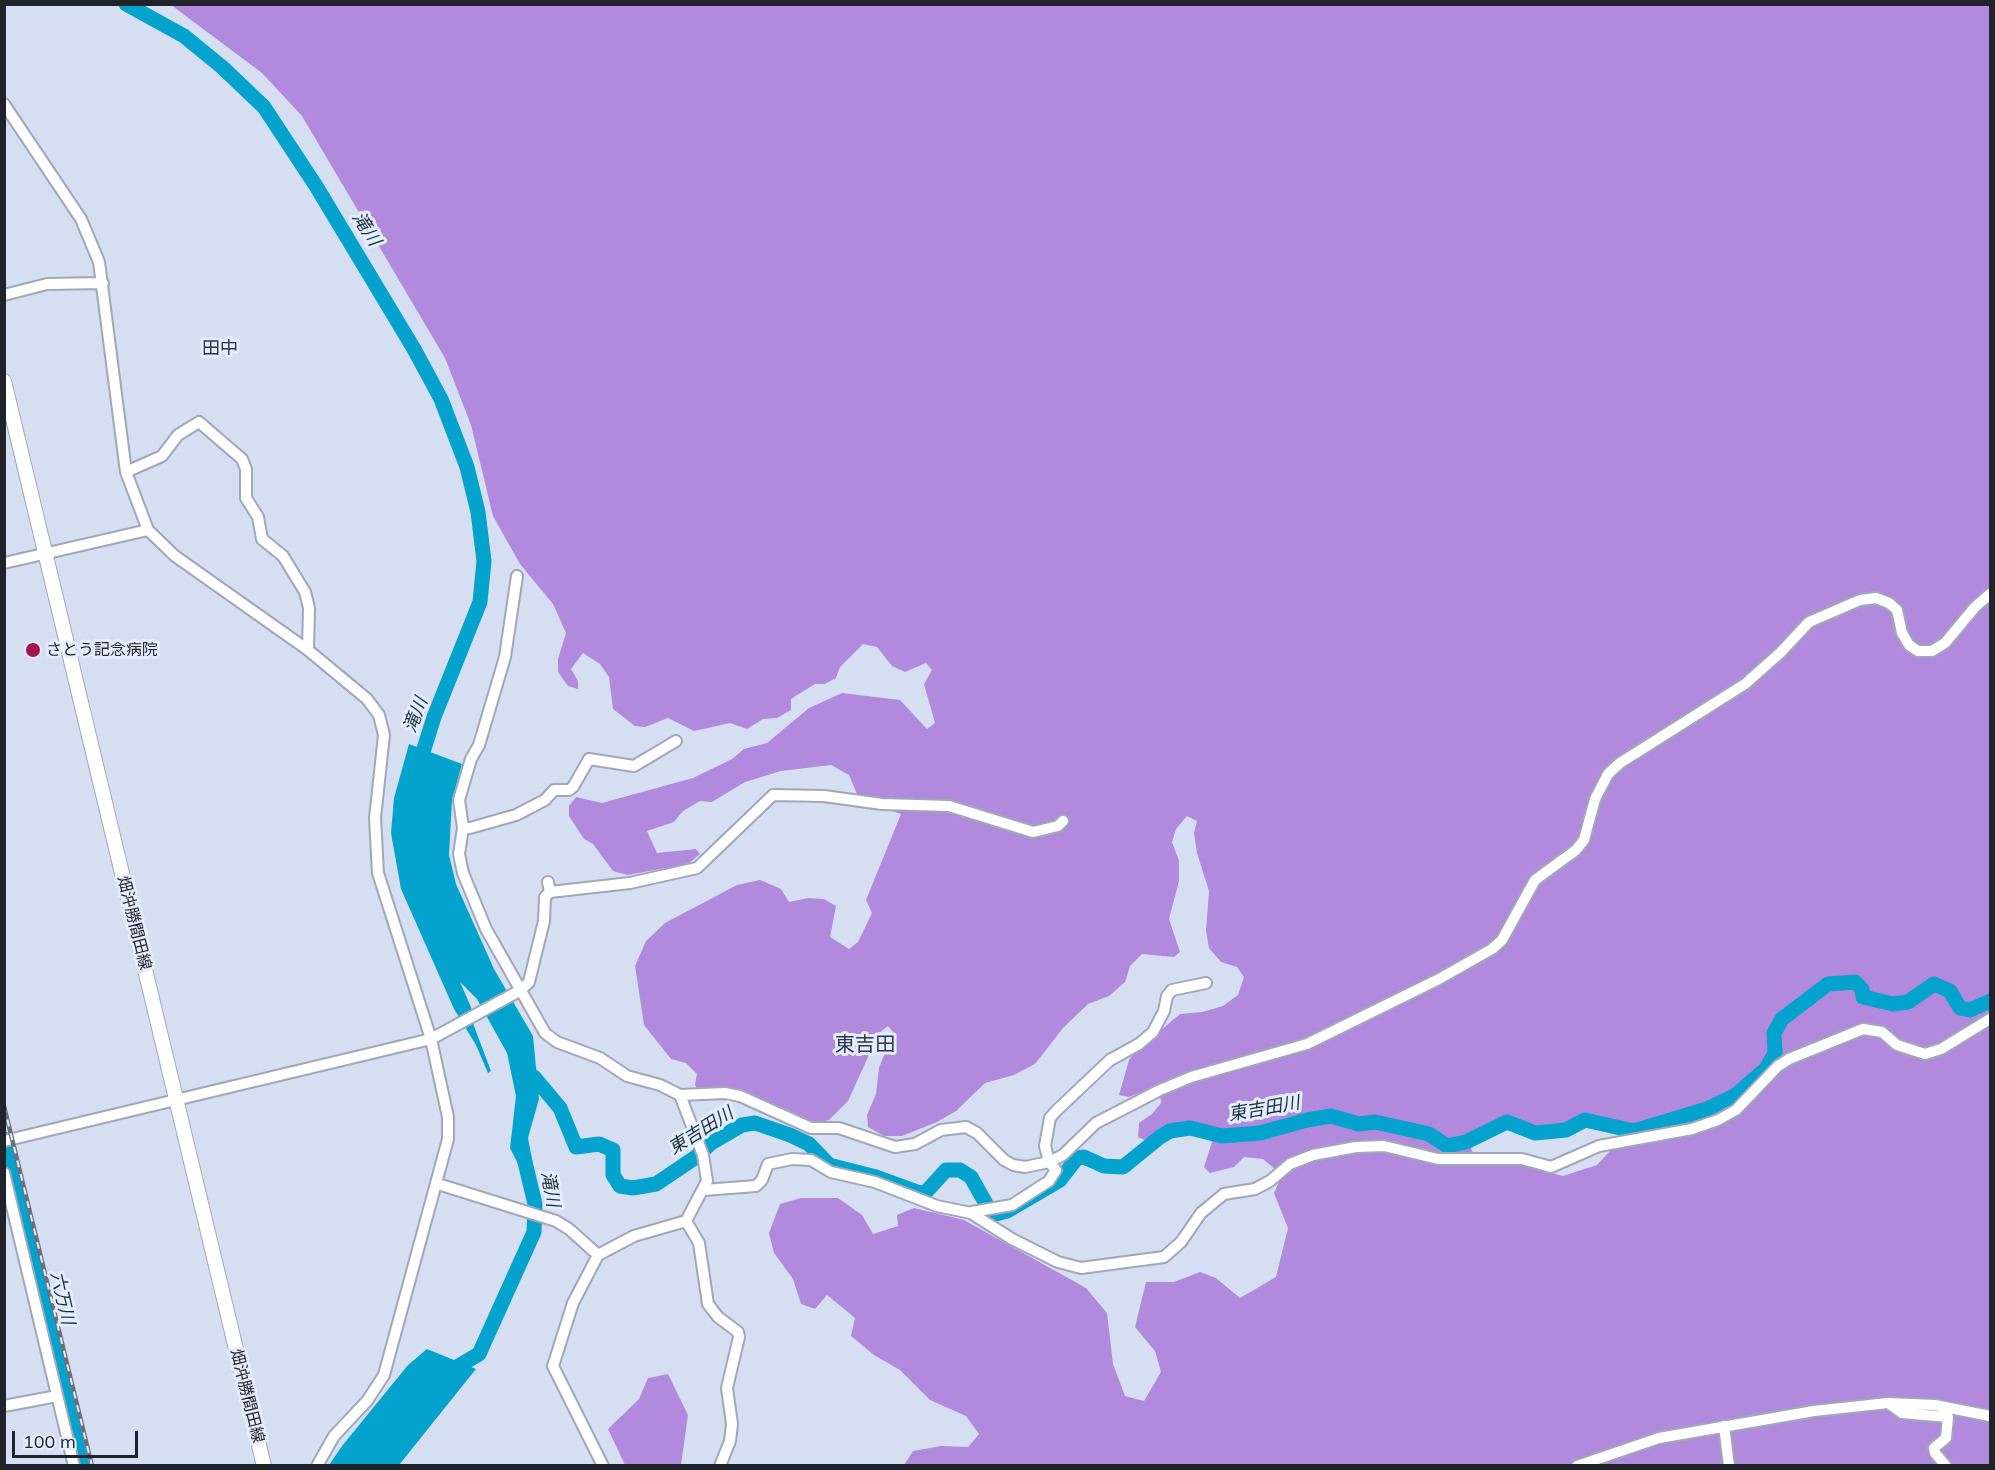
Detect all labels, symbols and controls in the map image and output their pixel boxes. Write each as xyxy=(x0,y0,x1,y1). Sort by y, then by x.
water label: 滝川 xyxy=(347,208,385,250)
district label: 田中 xyxy=(202,338,238,360)
place label: さとう記念病院 xyxy=(46,640,158,660)
marker: さとう記念病院 xyxy=(24,641,42,659)
water label: 滝川 xyxy=(399,694,433,736)
street label: 畑沖勝間田線 xyxy=(113,874,155,972)
district label: 東吉田 xyxy=(835,1033,895,1057)
water label: 東吉田川 xyxy=(1227,1092,1301,1126)
water label: 東吉田川 xyxy=(665,1103,737,1159)
water label: 滝川 xyxy=(536,1169,564,1209)
water label: 六万川 xyxy=(45,1269,79,1327)
street label: 畑沖勝間田線 xyxy=(226,1347,268,1445)
scale bar xyxy=(15,1419,141,1457)
text: 100 m xyxy=(23,1430,76,1453)

